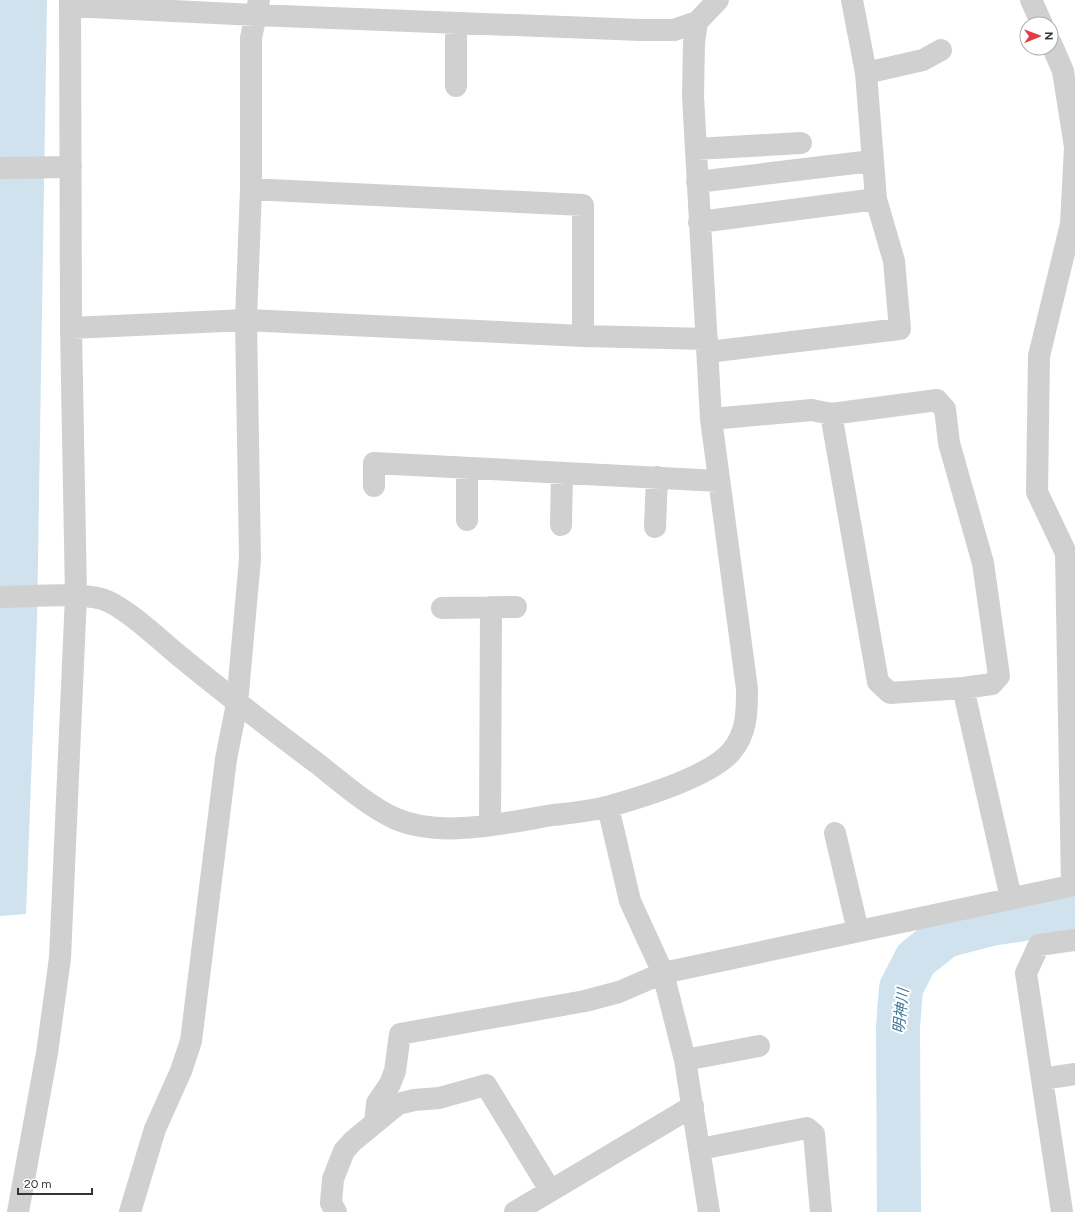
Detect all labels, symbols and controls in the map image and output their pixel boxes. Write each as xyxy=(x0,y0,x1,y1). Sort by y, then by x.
north arrow xyxy=(1019,16,1059,56)
text: N xyxy=(1042,31,1055,40)
water label: 明神川 xyxy=(890,986,913,1034)
scale bar xyxy=(18,1170,92,1196)
text: 20 m xyxy=(24,1177,52,1191)

